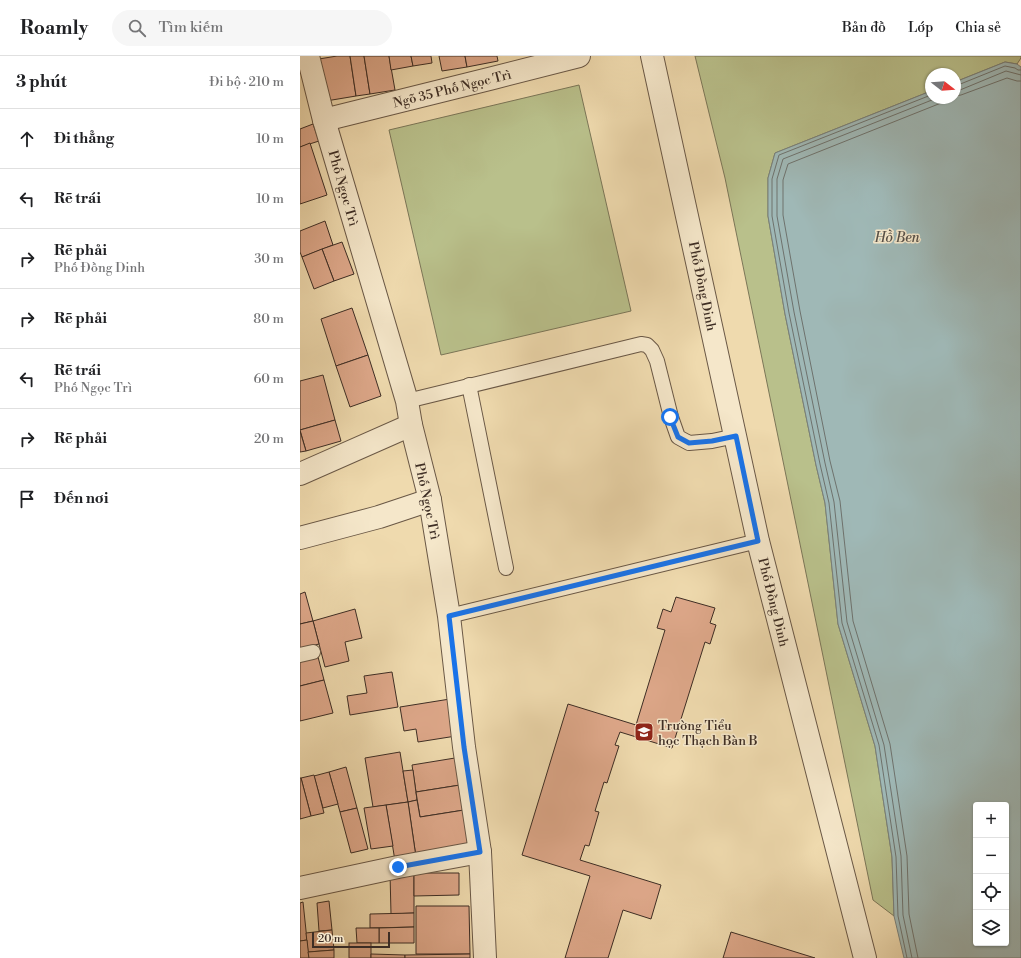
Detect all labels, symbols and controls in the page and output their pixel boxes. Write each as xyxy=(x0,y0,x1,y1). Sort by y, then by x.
search box xyxy=(112,10,392,46)
text: Roamly xyxy=(20,16,88,40)
icon: search xyxy=(126,17,148,39)
text: Tìm kiếm xyxy=(158,18,224,37)
text: Bản đồ xyxy=(842,19,886,37)
text: Lớp xyxy=(908,19,933,37)
text: Chia sẻ xyxy=(955,19,1001,37)
street label: Ngõ 35 Phố Ngọc Trì xyxy=(391,66,513,111)
north arrow xyxy=(925,68,961,104)
text: 3 phút xyxy=(16,71,67,93)
text: Đi bộ · 210 m xyxy=(209,74,284,90)
icon: ahead xyxy=(16,128,38,150)
text: Đi thẳng xyxy=(54,129,114,148)
text: 10 m xyxy=(256,131,284,147)
street label: Phố Ngọc Trì xyxy=(325,148,362,228)
icon: left xyxy=(16,188,38,210)
text: Rẽ trái xyxy=(54,189,101,208)
text: 10 m xyxy=(256,191,284,207)
water label: Hồ Ben xyxy=(873,229,920,247)
street label: Phố Đồng Dinh xyxy=(685,240,719,333)
text: Rẽ phải xyxy=(54,241,107,260)
icon: right xyxy=(16,248,38,270)
text: 30 m xyxy=(254,251,284,267)
text: Phố Đồng Dinh xyxy=(54,260,145,276)
icon: right xyxy=(16,308,38,330)
text: Rẽ phải xyxy=(54,309,107,328)
text: 80 m xyxy=(253,311,284,327)
text: Rẽ trái xyxy=(54,361,101,380)
icon: left xyxy=(16,368,38,390)
text: 60 m xyxy=(253,371,284,387)
text: Phố Ngọc Trì xyxy=(54,380,132,396)
route start xyxy=(661,408,679,426)
icon: right xyxy=(16,428,38,450)
text: Rẽ phải xyxy=(54,429,107,448)
text: 20 m xyxy=(254,431,284,447)
street label: Phố Ngọc Trì xyxy=(411,461,443,541)
icon: arrive xyxy=(16,488,38,510)
text: Đến nơi xyxy=(54,489,108,508)
street label: Phố Đồng Dinh xyxy=(754,556,792,649)
place label: Trường Tiểu học Thạch Bàn B xyxy=(658,718,758,749)
school or university icon: Trường Tiểu học Thạch Bàn B xyxy=(633,721,655,743)
map controls xyxy=(973,802,1009,946)
button: + xyxy=(973,802,1009,838)
button: − xyxy=(973,838,1009,874)
route end xyxy=(389,858,407,876)
button: locate xyxy=(973,874,1009,910)
button: layers xyxy=(973,910,1009,946)
scale bar xyxy=(312,930,390,949)
text: 20 m xyxy=(318,932,343,946)

